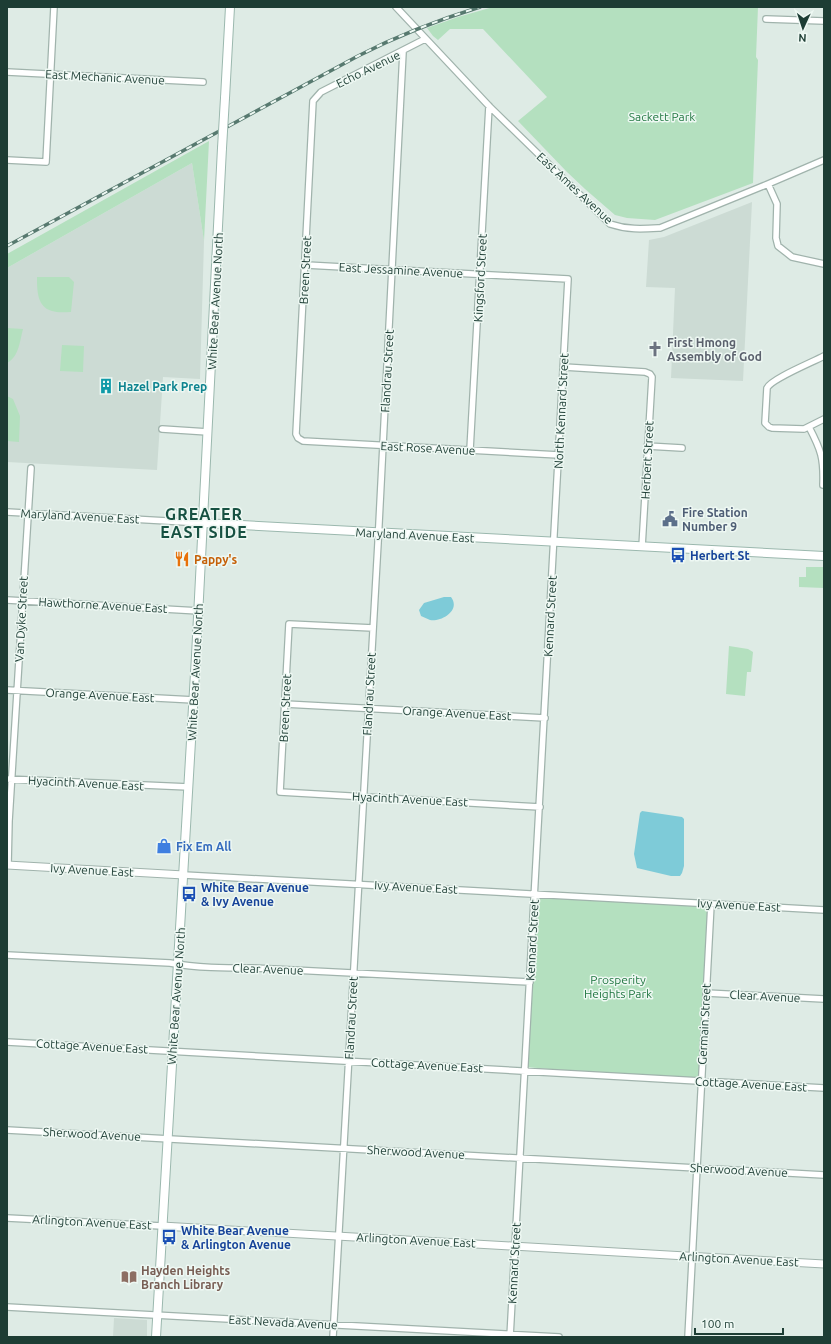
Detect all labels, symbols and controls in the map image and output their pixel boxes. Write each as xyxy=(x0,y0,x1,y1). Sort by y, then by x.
north arrow xyxy=(783,8,823,48)
text: N xyxy=(798,32,807,44)
street label: Echo Avenue xyxy=(334,48,402,90)
street label: East Mechanic Avenue xyxy=(45,67,165,87)
park label: Sackett Park xyxy=(629,110,695,123)
street label: East Ames Avenue xyxy=(534,150,616,226)
street label: White Bear Avenue North xyxy=(205,232,225,370)
street label: Kingsford Street xyxy=(471,233,489,323)
street label: Breen Street xyxy=(297,235,313,305)
street label: East Jessamine Avenue xyxy=(338,260,464,280)
street label: Flandrau Street xyxy=(378,329,396,413)
place label: First Hmong Assembly of God xyxy=(667,336,762,363)
church icon: First Hmong Assembly of God xyxy=(646,340,664,358)
street label: North Kennard Street xyxy=(551,353,571,469)
building icon: Hazel Park Prep xyxy=(97,377,115,395)
place label: Hazel Park Prep xyxy=(118,380,207,393)
street label: Herbert Street xyxy=(638,420,656,500)
street label: East Rose Avenue xyxy=(380,439,476,457)
district label: GREATER EAST SIDE xyxy=(160,505,248,541)
street label: Maryland Avenue East xyxy=(20,506,140,526)
place label: Fire Station Number 9 xyxy=(682,506,748,533)
public building icon: Fire Station Number 9 xyxy=(661,510,679,528)
street label: Maryland Avenue East xyxy=(355,525,475,545)
bus stop icon: Herbert St xyxy=(669,546,687,564)
place label: Herbert St xyxy=(690,549,750,562)
restaurant icon: Pappy's xyxy=(173,550,191,568)
place label: Pappy's xyxy=(194,553,237,566)
street label: Van Dyke Street xyxy=(12,575,30,662)
street label: Kennard Street xyxy=(541,575,559,657)
street label: Hawthorne Avenue East xyxy=(38,595,168,615)
street label: White Bear Avenue North xyxy=(185,603,205,741)
street label: Flandrau Street xyxy=(360,652,378,736)
street label: Breen Street xyxy=(277,673,293,743)
street label: Orange Avenue East xyxy=(45,686,155,704)
street label: Orange Avenue East xyxy=(402,704,512,722)
street label: Hyacinth Avenue East xyxy=(28,773,145,793)
street label: Hyacinth Avenue East xyxy=(352,789,469,809)
shop icon: Fix Em All xyxy=(155,837,173,855)
place label: Fix Em All xyxy=(176,840,232,853)
street label: Ivy Avenue East xyxy=(50,861,134,879)
street label: Ivy Avenue East xyxy=(374,878,458,896)
place label: White Bear Avenue & Ivy Avenue xyxy=(201,881,309,908)
bus stop icon: White Bear Avenue & Ivy Avenue xyxy=(180,885,198,903)
street label: Ivy Avenue East xyxy=(697,896,781,914)
street label: Kennard Street xyxy=(523,899,541,981)
street label: White Bear Avenue North xyxy=(165,927,187,1065)
street label: Clear Avenue xyxy=(232,961,304,977)
park label: Prosperity Heights Park xyxy=(584,973,652,1000)
street label: Flandrau Street xyxy=(342,976,360,1060)
street label: Germain Street xyxy=(695,983,713,1065)
street label: Clear Avenue xyxy=(729,988,801,1004)
street label: Cottage Avenue East xyxy=(36,1037,149,1055)
street label: Cottage Avenue East xyxy=(371,1056,484,1074)
street label: Cottage Avenue East xyxy=(695,1075,808,1093)
street label: Sherwood Avenue xyxy=(43,1125,141,1143)
street label: Sherwood Avenue xyxy=(367,1143,465,1161)
street label: Sherwood Avenue xyxy=(690,1161,788,1179)
street label: Arlington Avenue East xyxy=(32,1212,152,1232)
street label: Kennard Street xyxy=(505,1222,523,1304)
place label: White Bear Avenue & Arlington Avenue xyxy=(181,1224,291,1251)
bus stop icon: White Bear Avenue & Arlington Avenue xyxy=(160,1228,178,1246)
street label: Arlington Avenue East xyxy=(356,1230,476,1250)
street label: Arlington Avenue East xyxy=(679,1249,799,1269)
place label: Hayden Heights Branch Library xyxy=(141,1264,231,1291)
library icon: Hayden Heights Branch Library xyxy=(120,1268,138,1286)
scale bar xyxy=(695,1310,783,1336)
street label: East Nevada Avenue xyxy=(228,1313,338,1331)
text: 100 m xyxy=(701,1317,734,1330)

